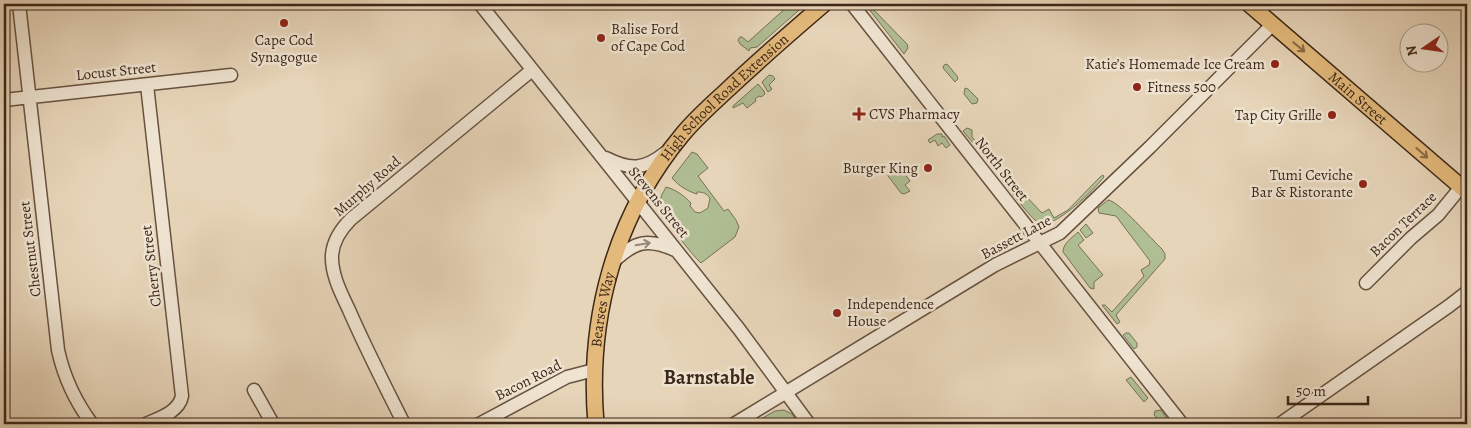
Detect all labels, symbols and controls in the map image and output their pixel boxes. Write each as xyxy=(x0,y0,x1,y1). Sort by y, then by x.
marker: Cape Cod Synagogue xyxy=(278,17,290,29)
place label: Balise Ford of Cape Cod xyxy=(611,19,686,56)
north arrow xyxy=(1398,22,1448,72)
street label: High School Road Extension xyxy=(655,29,793,165)
place label: Cape Cod Synagogue xyxy=(251,30,318,67)
marker: Balise Ford of Cape Cod xyxy=(595,32,607,44)
one-way arrow xyxy=(1292,41,1305,52)
text: N xyxy=(1401,44,1422,58)
place label: Katie’s Homemade Ice Cream xyxy=(1085,54,1266,74)
street label: Locust Street xyxy=(75,57,157,85)
marker: Katie’s Homemade Ice Cream xyxy=(1269,58,1281,70)
street label: Main Street xyxy=(1324,67,1392,129)
place label: Fitness 500 xyxy=(1147,77,1216,97)
marker: Fitness 500 xyxy=(1131,81,1143,93)
place label: CVS Pharmacy xyxy=(869,104,960,124)
place label: Tap City Grille xyxy=(1235,105,1322,125)
marker: CVS Pharmacy xyxy=(853,108,865,120)
marker: Tap City Grille xyxy=(1326,109,1338,121)
street label: North Street xyxy=(971,133,1033,205)
one-way arrow xyxy=(1416,147,1429,159)
street label: Murphy Road xyxy=(329,151,406,221)
place label: Burger King xyxy=(843,158,918,178)
street label: Stevens Street xyxy=(624,162,694,242)
marker: Burger King xyxy=(922,162,934,174)
place label: Tumi Ceviche Bar & Ristorante xyxy=(1251,165,1353,202)
marker: Tumi Ceviche Bar & Ristorante xyxy=(1357,178,1369,190)
street label: Bacon Terrace xyxy=(1365,187,1441,261)
street label: Chestnut Street xyxy=(14,200,46,298)
street label: Bassett Lane xyxy=(977,210,1055,264)
street label: Cherry Street xyxy=(136,224,166,308)
one-way arrow xyxy=(634,238,650,248)
street label: Bearses Way xyxy=(586,269,619,348)
place label: Independence House xyxy=(847,294,934,331)
marker: Independence House xyxy=(831,307,843,319)
street label: Bacon Road xyxy=(491,354,565,405)
district label: Barnstable xyxy=(664,364,754,391)
scale bar xyxy=(1288,373,1368,405)
text: 50 m xyxy=(1296,381,1326,401)

